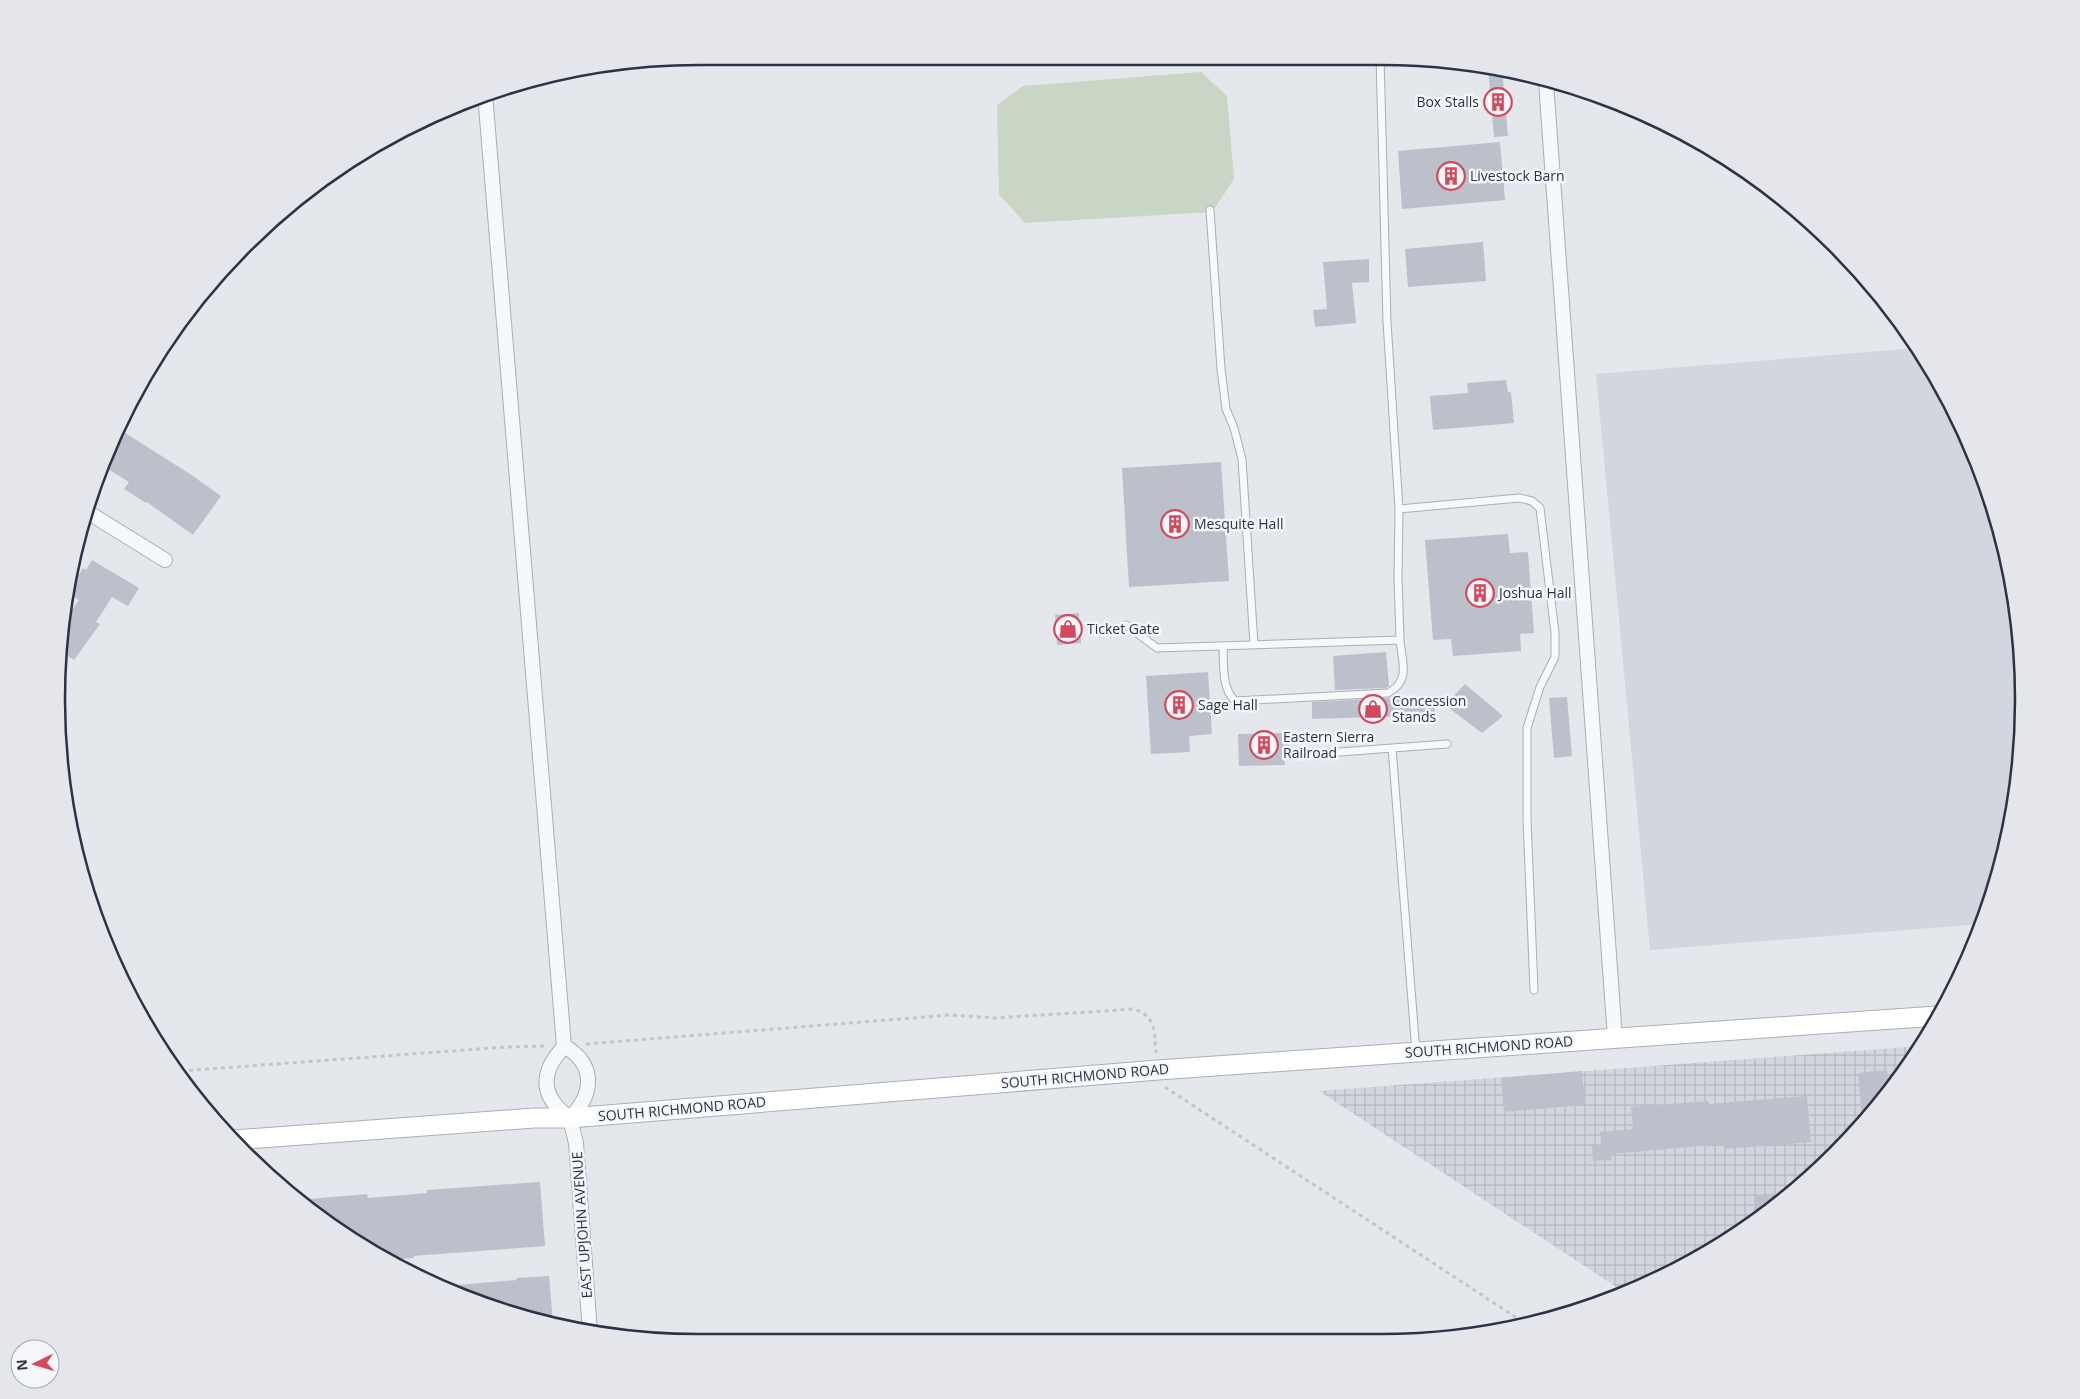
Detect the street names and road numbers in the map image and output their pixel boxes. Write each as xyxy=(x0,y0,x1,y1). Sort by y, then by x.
street label: SOUTH RICHMOND ROAD xyxy=(1404,1031,1574,1062)
street label: SOUTH RICHMOND ROAD xyxy=(1000,1059,1170,1092)
street label: SOUTH RICHMOND ROAD xyxy=(597,1092,767,1125)
street label: EAST UPJOHN AVENUE xyxy=(567,1151,596,1299)

